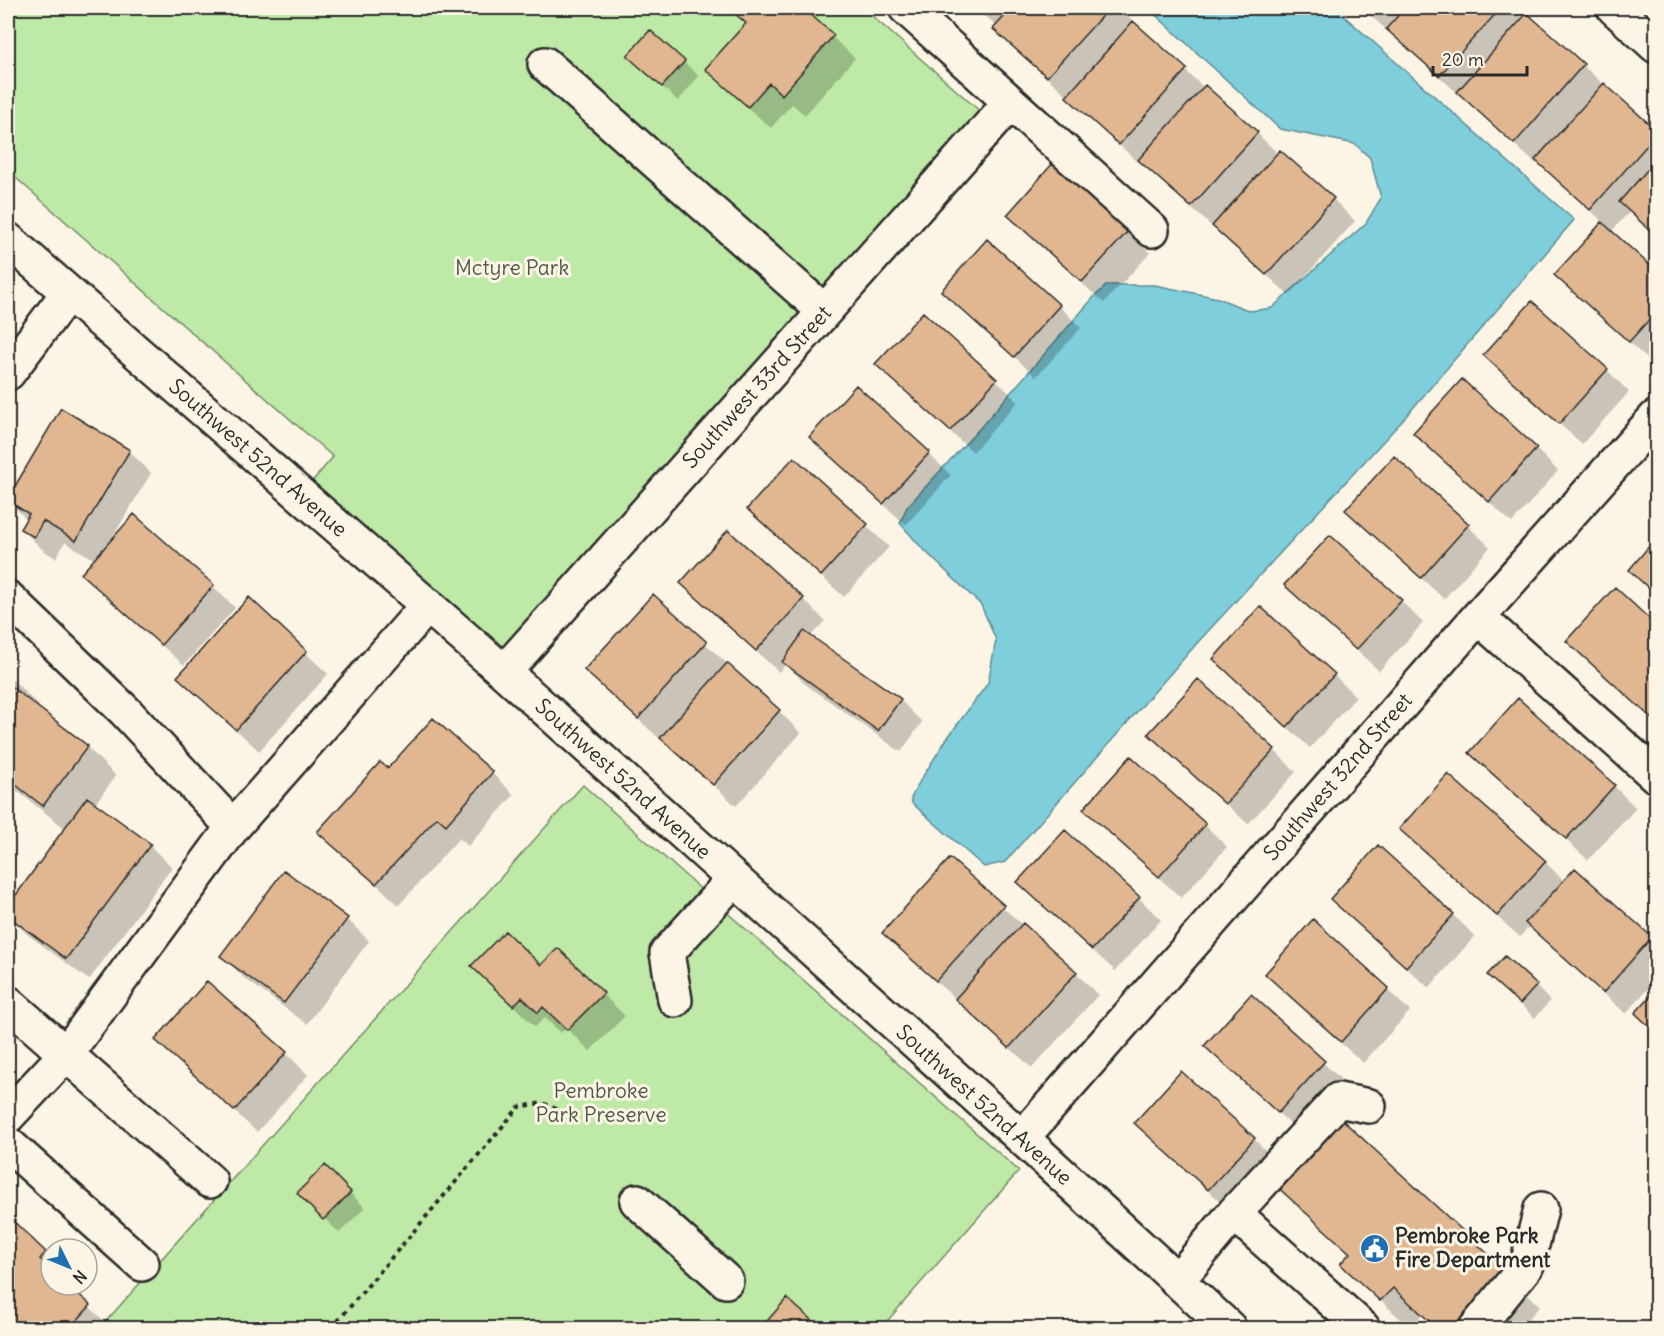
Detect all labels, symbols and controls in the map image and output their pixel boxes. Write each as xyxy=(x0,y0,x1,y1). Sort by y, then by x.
scale bar xyxy=(1433,39,1528,77)
text: 20 m xyxy=(1442,48,1484,71)
park label: Mctyre Park xyxy=(455,254,569,281)
street label: Southwest 33rd Street xyxy=(676,300,837,474)
street label: Southwest 52nd Avenue xyxy=(164,373,353,543)
street label: Southwest 32nd Street xyxy=(1257,687,1418,866)
street label: Southwest 52nd Avenue xyxy=(530,692,717,865)
street label: Southwest 52nd Avenue xyxy=(891,1018,1078,1191)
park label: Pembroke Park Preserve xyxy=(535,1077,667,1128)
place label: Pembroke Park Fire Department xyxy=(1395,1222,1551,1273)
public building icon: Pembroke Park Fire Department xyxy=(1358,1232,1390,1264)
north arrow xyxy=(39,1237,99,1297)
text: N xyxy=(69,1266,91,1288)

